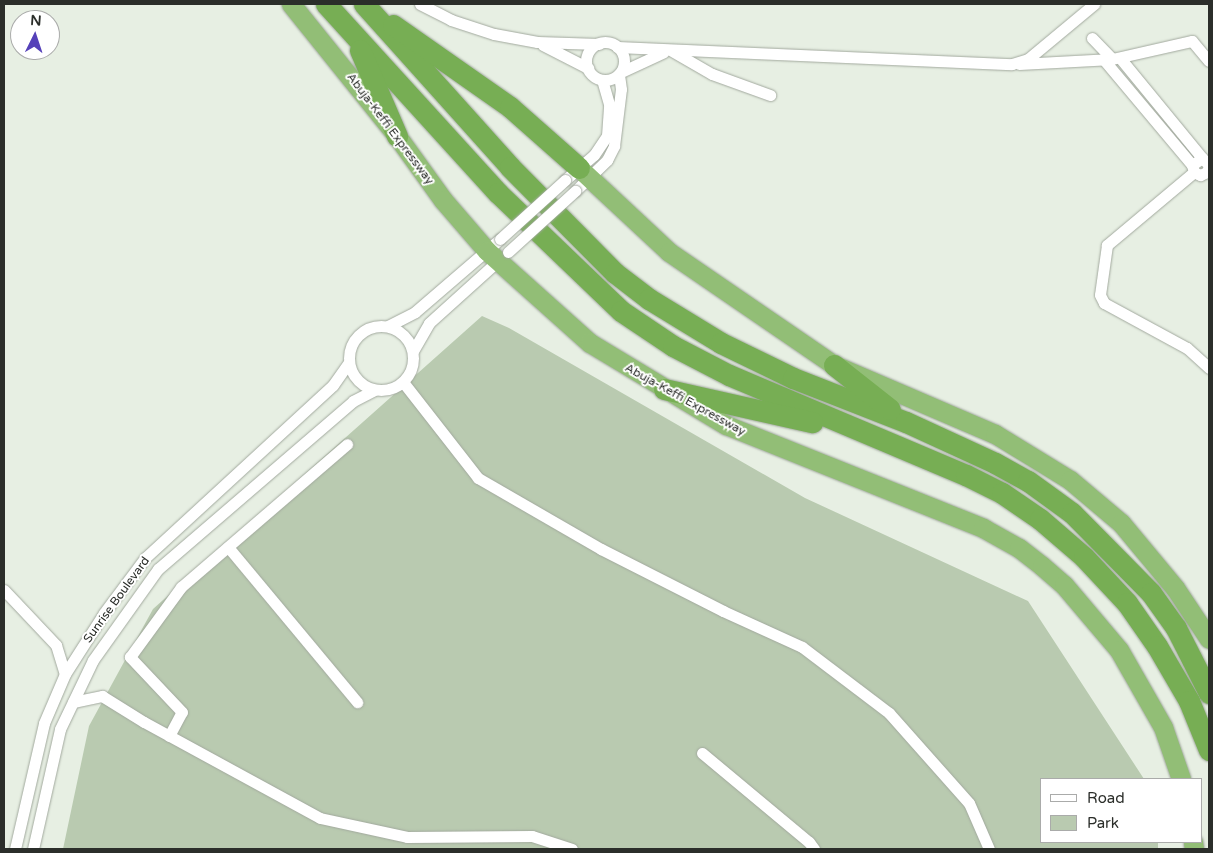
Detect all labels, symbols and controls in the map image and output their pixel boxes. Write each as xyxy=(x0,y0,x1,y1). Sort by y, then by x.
north arrow xyxy=(10,10,60,60)
text: N xyxy=(30,12,42,29)
street label: Abuja-Keffi Expressway xyxy=(343,70,437,188)
street label: Abuja-Keffi Expressway xyxy=(622,361,748,439)
street label: Sunrise Boulevard xyxy=(81,554,153,646)
legend xyxy=(1040,778,1203,843)
text: Road xyxy=(1087,789,1125,807)
text: Park xyxy=(1087,814,1119,832)

